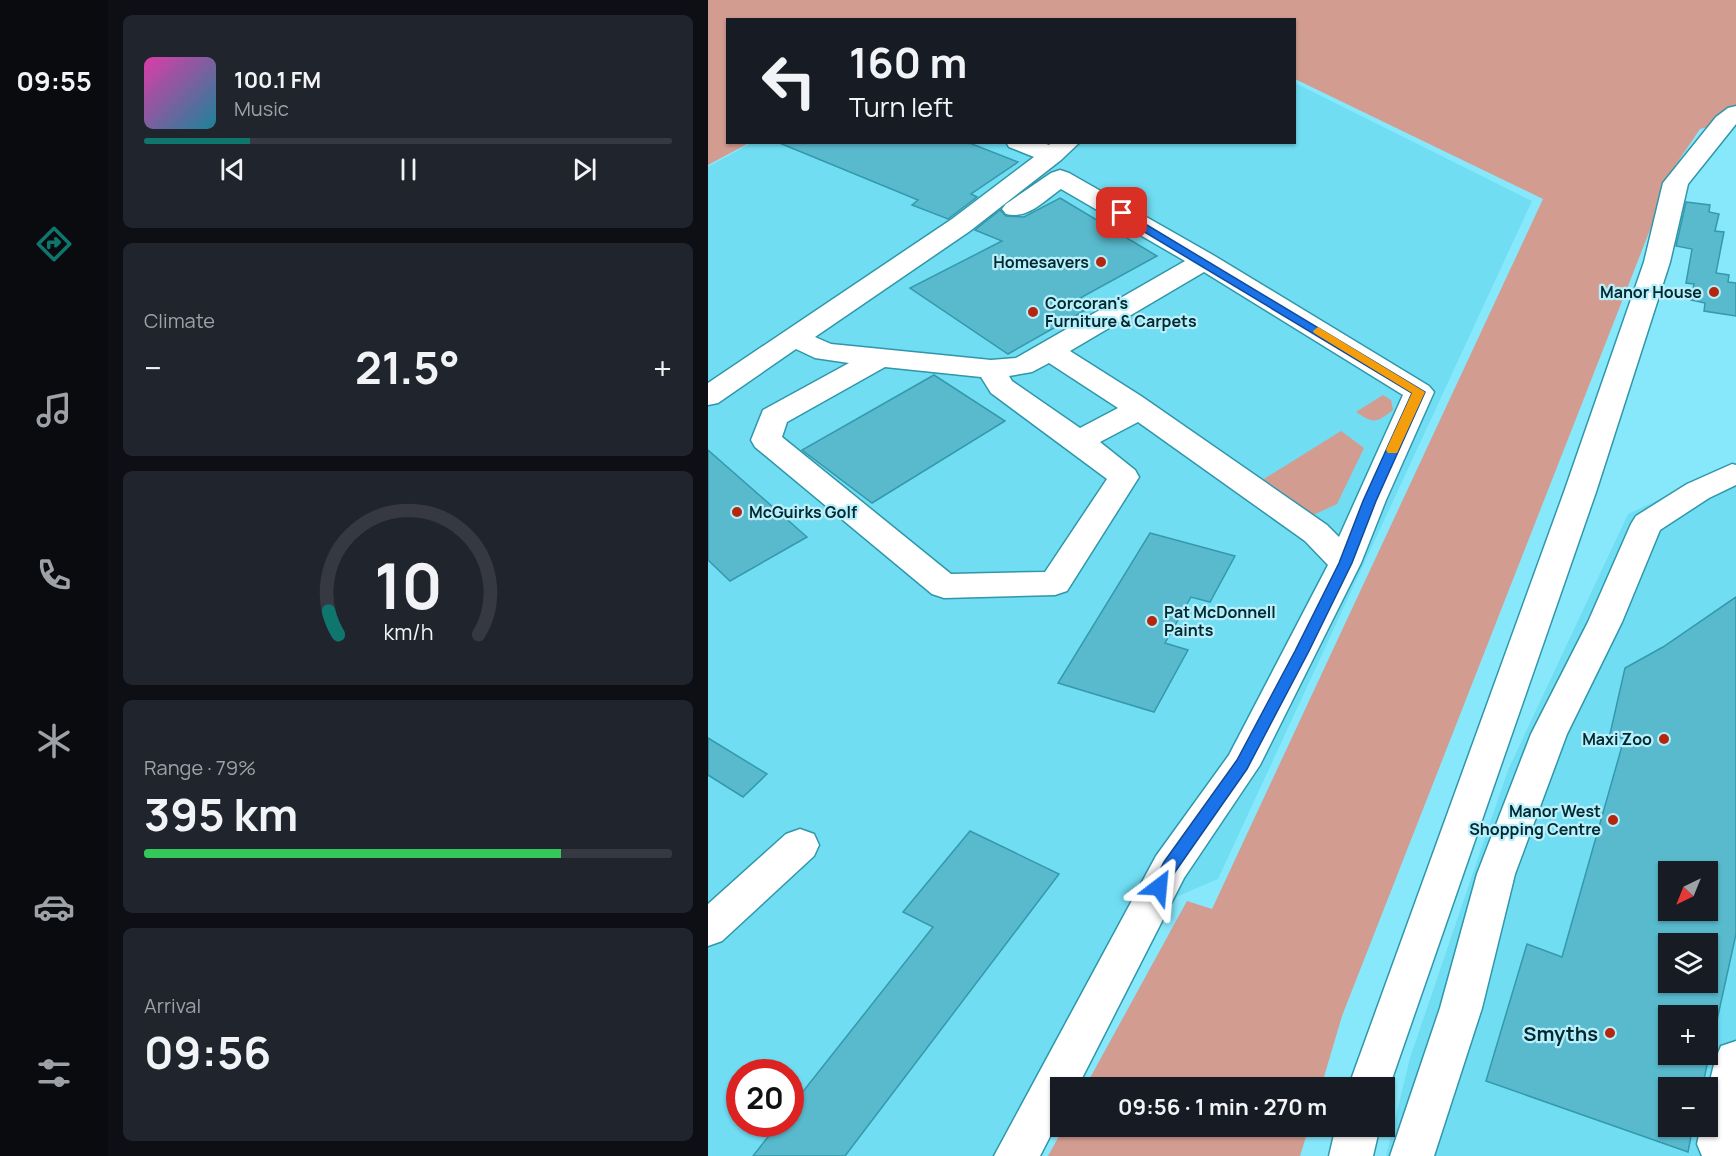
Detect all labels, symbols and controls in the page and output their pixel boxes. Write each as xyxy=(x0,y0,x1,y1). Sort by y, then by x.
text: 160 m xyxy=(849,33,967,91)
icon: left xyxy=(750,42,828,120)
text: 09:55 xyxy=(16,62,92,99)
text: 100.1 FM xyxy=(234,65,321,95)
text: Turn left xyxy=(849,88,953,125)
text: Music xyxy=(234,95,289,122)
icon: previous xyxy=(216,153,249,186)
icon: pause xyxy=(392,153,425,186)
icon: next xyxy=(568,153,601,186)
pin xyxy=(1096,187,1147,238)
icon: arrive xyxy=(1105,196,1138,229)
icon: directions xyxy=(33,223,75,265)
place label: Homesavers xyxy=(993,251,1089,273)
marker: Homesavers xyxy=(1094,255,1108,269)
place label: Manor House xyxy=(1600,281,1702,303)
marker: Manor House xyxy=(1707,285,1721,299)
place label: Corcoran's Furniture & Carpets xyxy=(1045,292,1197,332)
marker: Corcoran's Furniture & Carpets xyxy=(1026,305,1040,319)
text: Climate xyxy=(144,307,215,334)
text: 21.5° xyxy=(355,336,460,398)
text: − xyxy=(144,345,162,390)
text: + xyxy=(653,345,672,390)
icon: music xyxy=(33,389,75,431)
place label: McGuirks Golf xyxy=(749,501,857,523)
marker: McGuirks Golf xyxy=(730,505,744,519)
text: 10 xyxy=(374,542,442,628)
icon: phone xyxy=(33,554,75,596)
place label: Pat McDonnell Paints xyxy=(1164,601,1276,641)
marker: Pat McDonnell Paints xyxy=(1145,614,1159,628)
text: km/h xyxy=(383,617,433,646)
icon: climate xyxy=(33,720,75,762)
place label: Maxi Zoo xyxy=(1582,728,1652,750)
marker: Maxi Zoo xyxy=(1657,732,1671,746)
text: Range · 79% xyxy=(144,754,256,781)
text: 395 km xyxy=(144,783,298,845)
place label: Manor West Shopping Centre xyxy=(1469,800,1601,840)
marker: Manor West Shopping Centre xyxy=(1606,813,1620,827)
position arrow xyxy=(1127,855,1191,919)
north arrow xyxy=(1658,861,1718,921)
map controls xyxy=(1658,861,1718,1137)
icon: car xyxy=(33,886,75,928)
button: layers xyxy=(1658,933,1718,993)
text: Arrival xyxy=(144,992,201,1019)
button: + xyxy=(1658,1005,1718,1065)
place label: Smyths xyxy=(1523,1020,1598,1047)
text: 09:56 xyxy=(144,1021,271,1083)
marker: Smyths xyxy=(1603,1026,1617,1040)
icon: filters xyxy=(33,1052,75,1094)
speed limit sign: 20 xyxy=(726,1059,804,1137)
button: − xyxy=(1658,1077,1718,1137)
text: 09:56 · 1 min · 270 m xyxy=(1118,1092,1327,1122)

